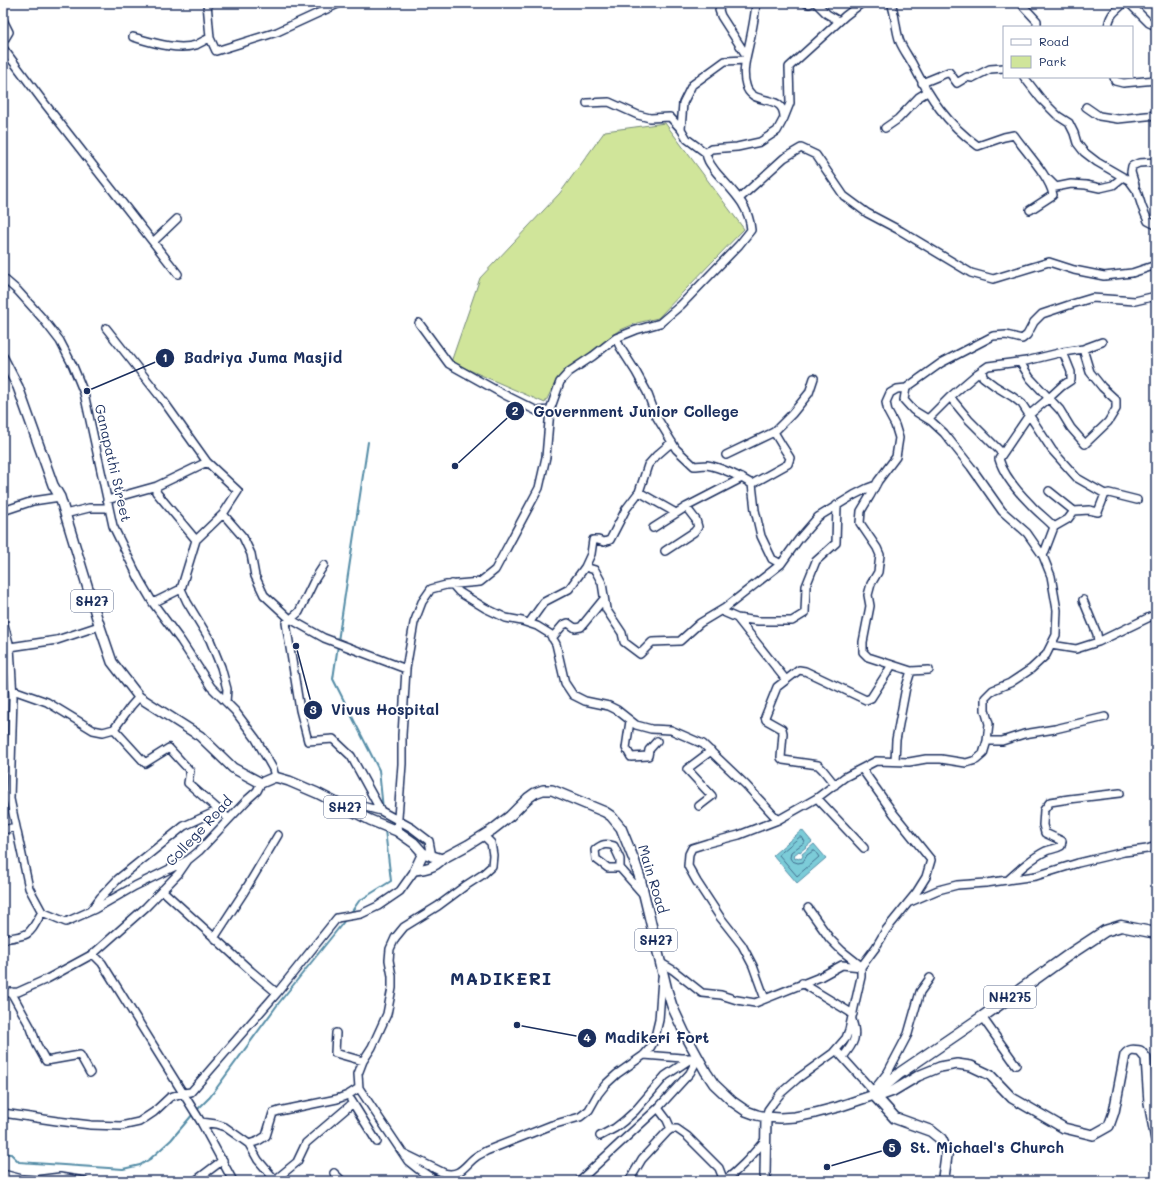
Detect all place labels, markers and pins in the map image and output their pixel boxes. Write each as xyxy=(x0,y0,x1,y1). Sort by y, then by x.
callout: Badriya Juma Masjid xyxy=(155,345,350,372)
callout: Government Junior College xyxy=(505,398,746,425)
callout: Vivus Hospital xyxy=(303,696,447,723)
callout: Madikeri Fort xyxy=(577,1024,717,1051)
callout: St. Michael's Church xyxy=(882,1134,1072,1161)

